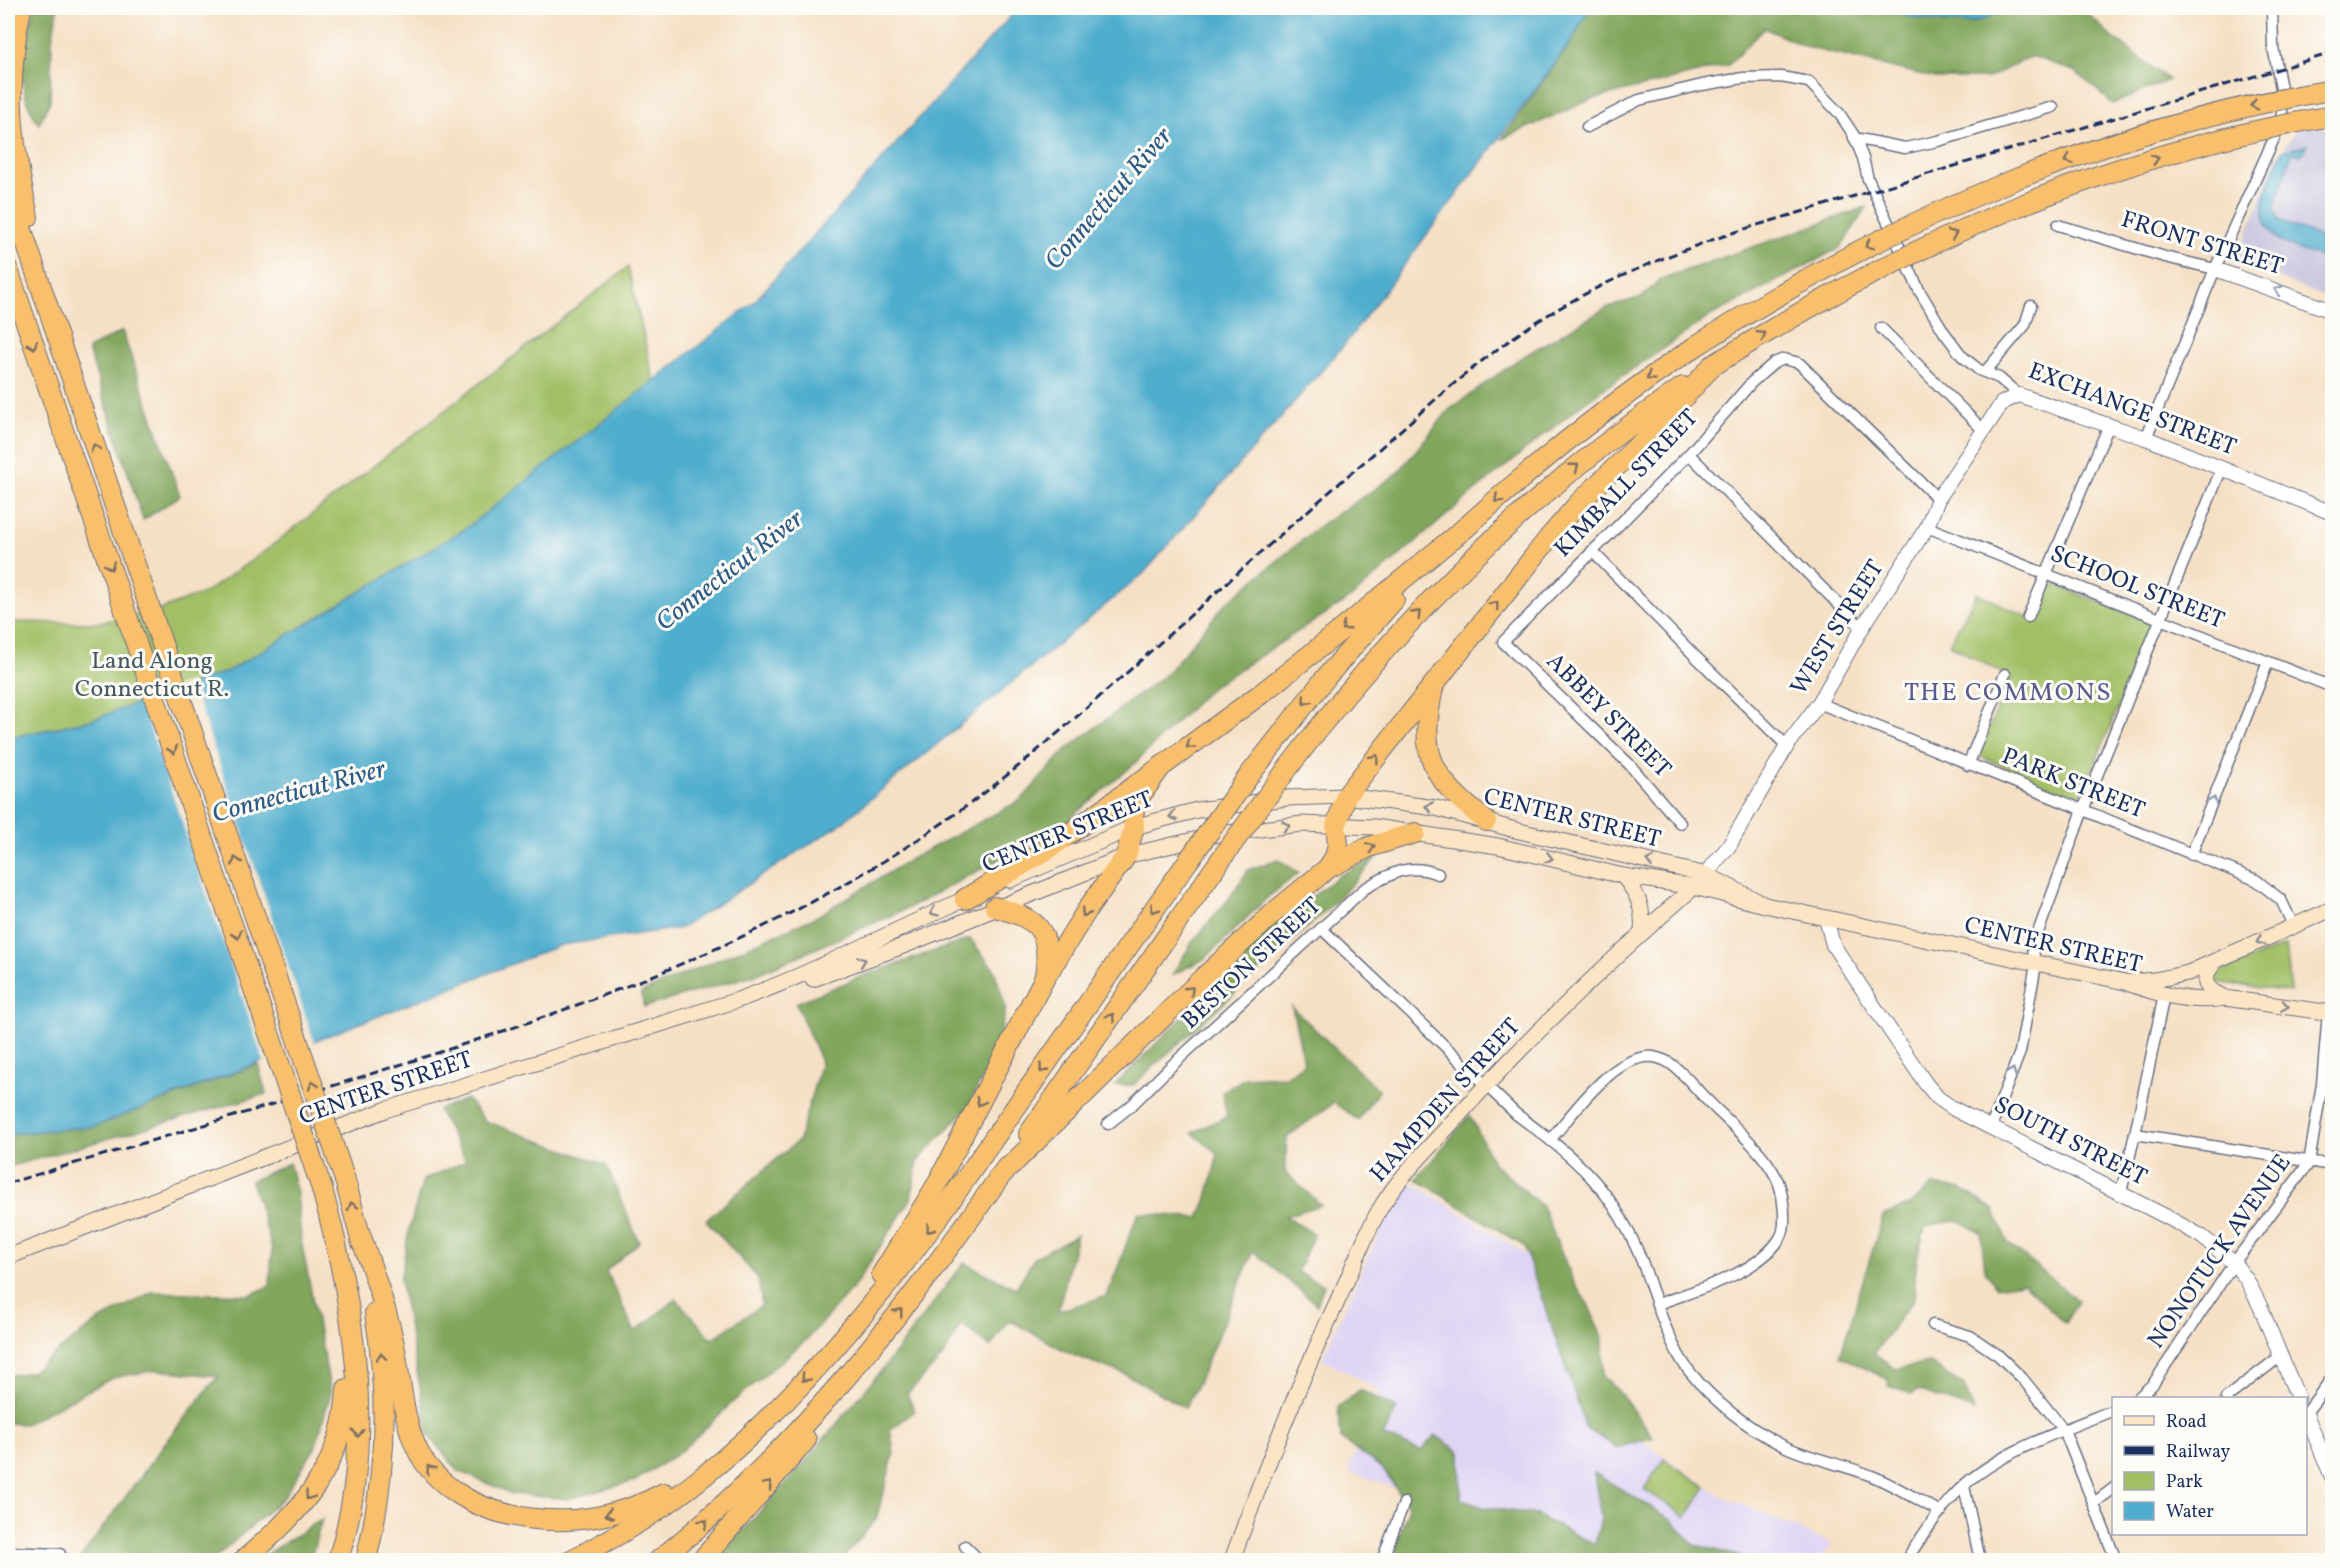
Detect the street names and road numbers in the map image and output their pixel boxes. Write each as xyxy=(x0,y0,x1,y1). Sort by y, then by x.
street label: FRONT STREET xyxy=(2117,203,2287,285)
street label: EXCHANGE STREET xyxy=(2023,355,2241,465)
street label: KIMBALL STREET xyxy=(1547,402,1707,566)
street label: SCHOOL STREET xyxy=(2045,538,2229,638)
street label: WEST STREET xyxy=(1783,554,1893,702)
street label: ABBEY STREET xyxy=(1538,646,1678,786)
street label: PARK STREET xyxy=(1996,740,2150,828)
street label: CENTER STREET xyxy=(1480,781,1664,857)
street label: CENTER STREET xyxy=(977,783,1159,883)
street label: BESTON STREET xyxy=(1175,890,1329,1038)
street label: CENTER STREET xyxy=(1961,909,2145,983)
street label: HAMPDEN STREET xyxy=(1363,1011,1529,1191)
street label: CENTER STREET xyxy=(295,1043,477,1135)
street label: SOUTH STREET xyxy=(1988,1089,2152,1195)
street label: NONOTUCK AVENUE xyxy=(2140,1148,2300,1356)

